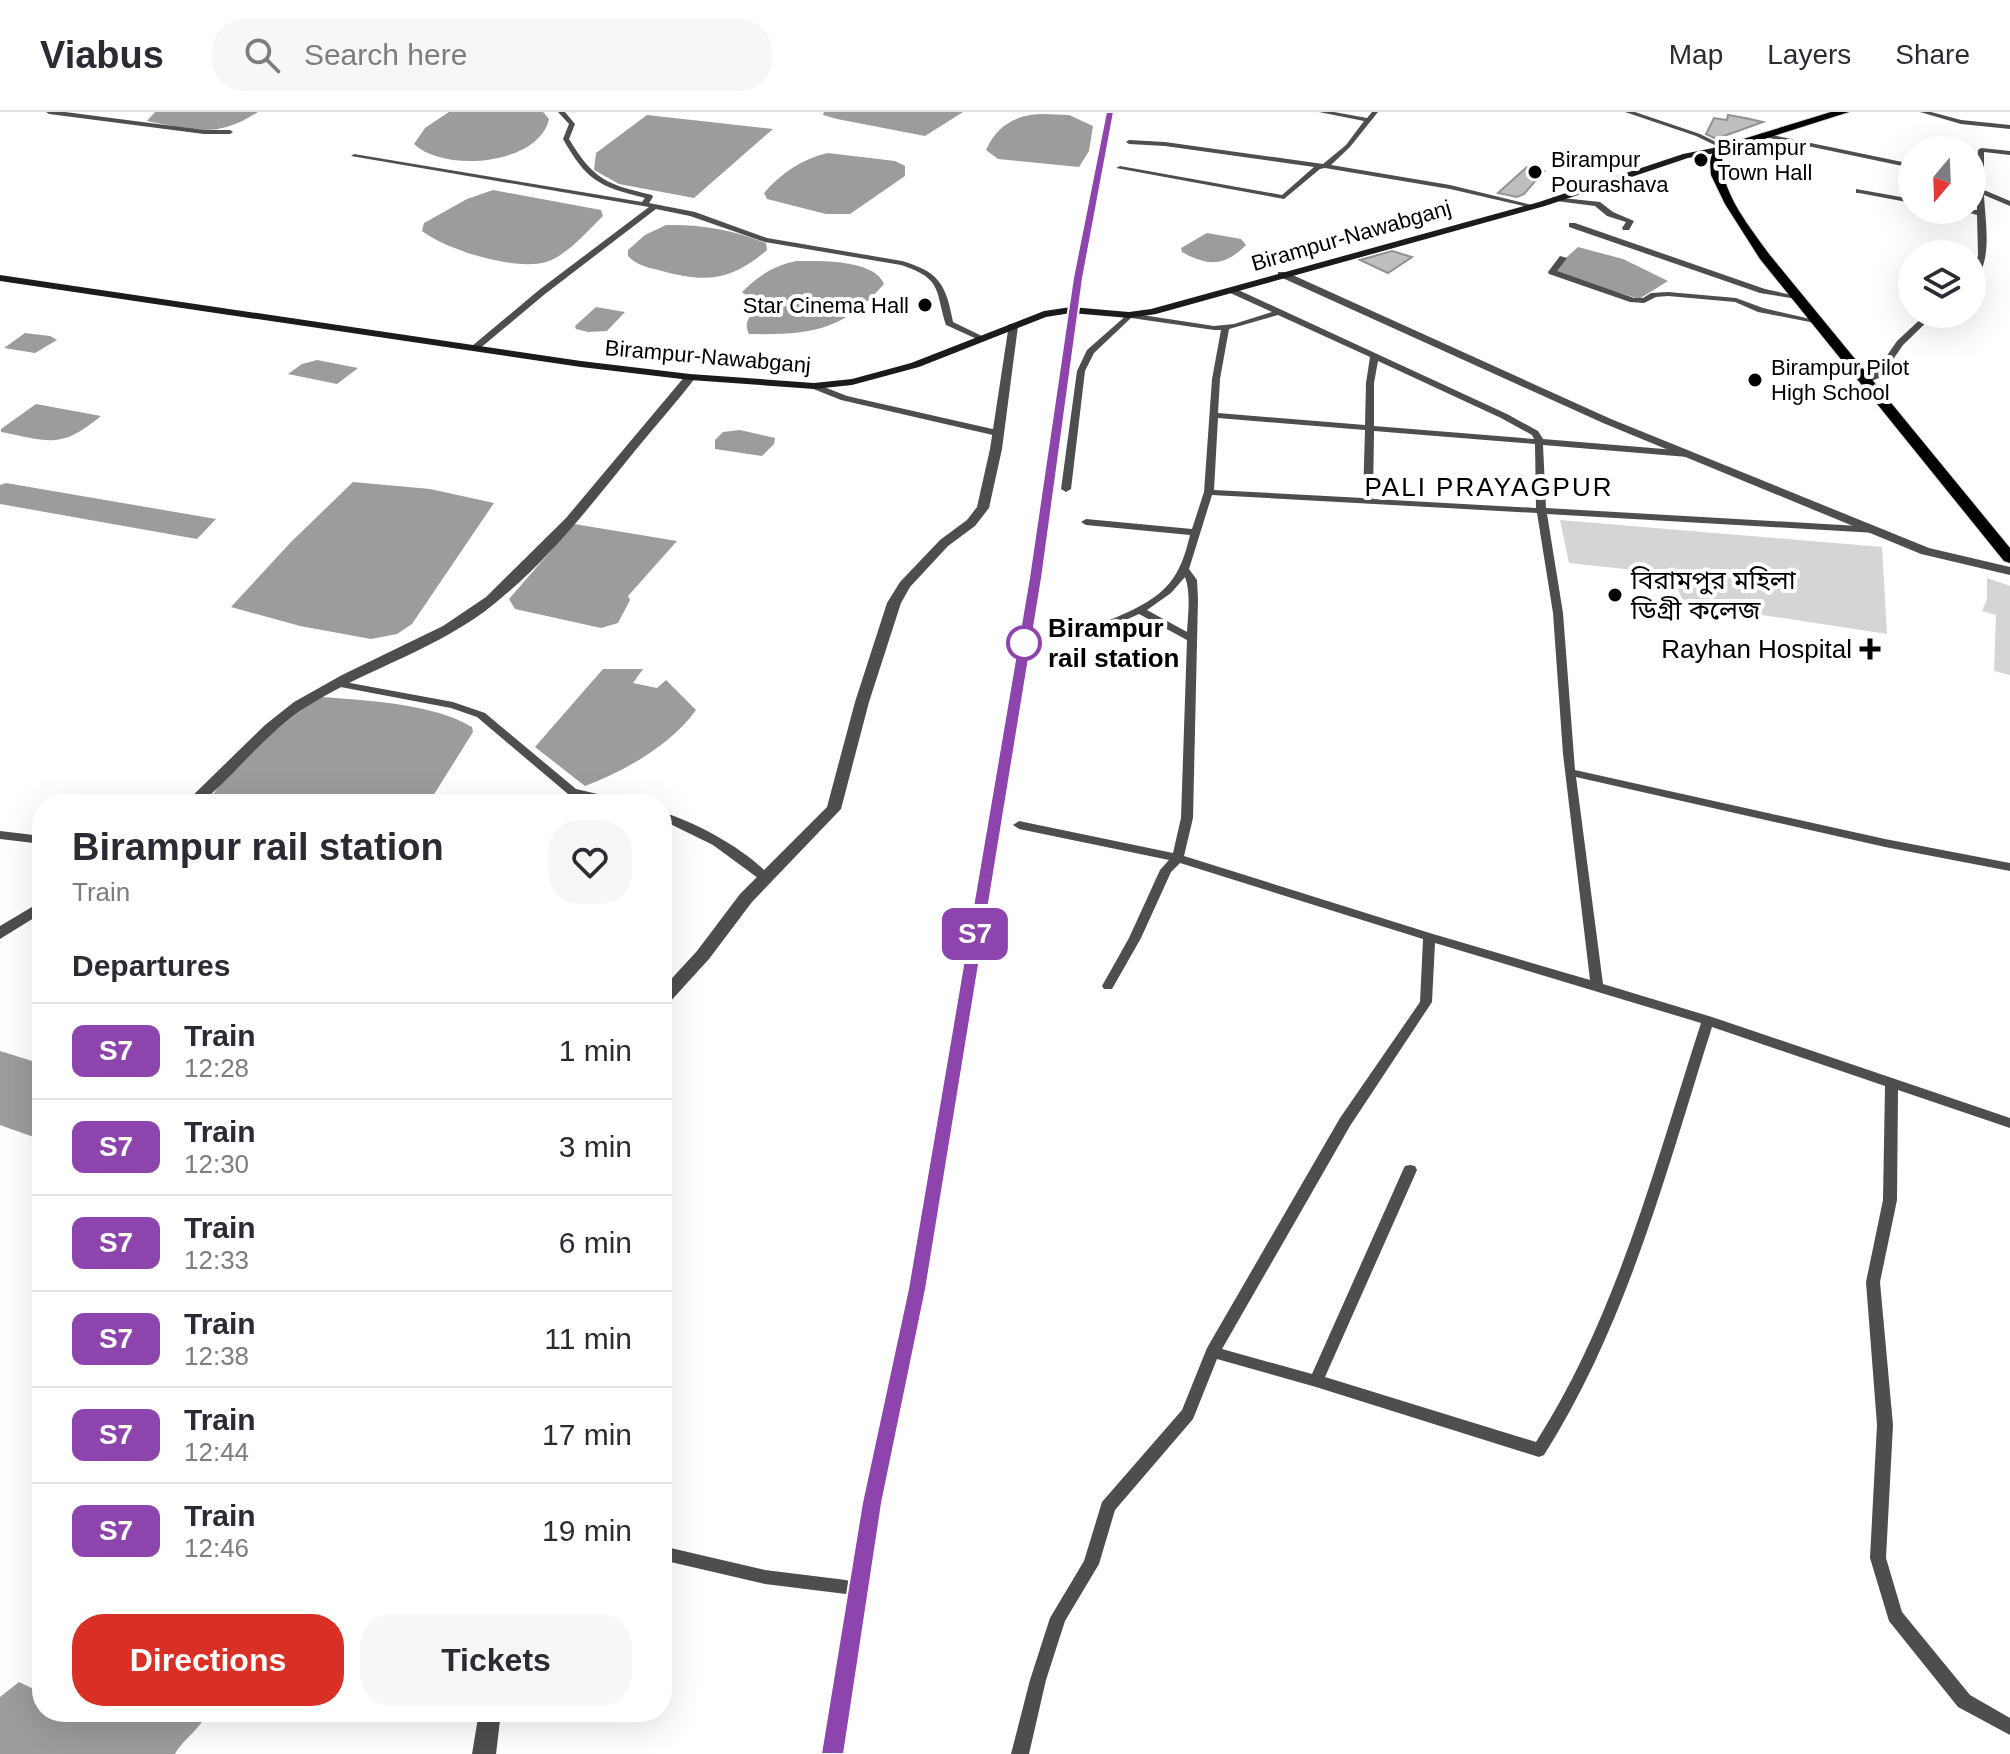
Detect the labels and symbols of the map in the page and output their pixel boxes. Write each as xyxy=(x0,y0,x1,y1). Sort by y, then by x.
place label: Birampur Town Hall xyxy=(1717,135,1812,185)
north arrow xyxy=(1898,136,1986,224)
place label: Birampur Pourashava xyxy=(1551,147,1669,197)
marker: Birampur Town Hall xyxy=(1692,151,1710,169)
marker: Birampur Pourashava xyxy=(1526,163,1544,181)
street label: Birampur-Nawabganj xyxy=(1248,195,1454,276)
place label: Star Cinema Hall xyxy=(743,293,909,318)
marker: Star Cinema Hall xyxy=(916,296,934,314)
street label: Birampur-Nawabganj xyxy=(604,335,812,378)
place label: Birampur Pilot High School xyxy=(1771,355,1909,405)
marker: Birampur Pilot High School xyxy=(1746,371,1764,389)
district label: PALI PRAYAGPUR xyxy=(1364,472,1614,502)
place label: বিরামপুর মহিলা ডিগ্রী কলেজ xyxy=(1630,565,1797,625)
marker: বিরামপুর মহিলা ডিগ্রী কলেজ xyxy=(1606,586,1624,604)
place label: Birampur rail station xyxy=(1048,613,1179,673)
marker: Birampur rail station xyxy=(1007,626,1041,660)
place label: Rayhan Hospital xyxy=(1661,634,1852,664)
marker: Rayhan Hospital xyxy=(1859,638,1881,660)
line badge: S7 xyxy=(939,908,1011,960)

